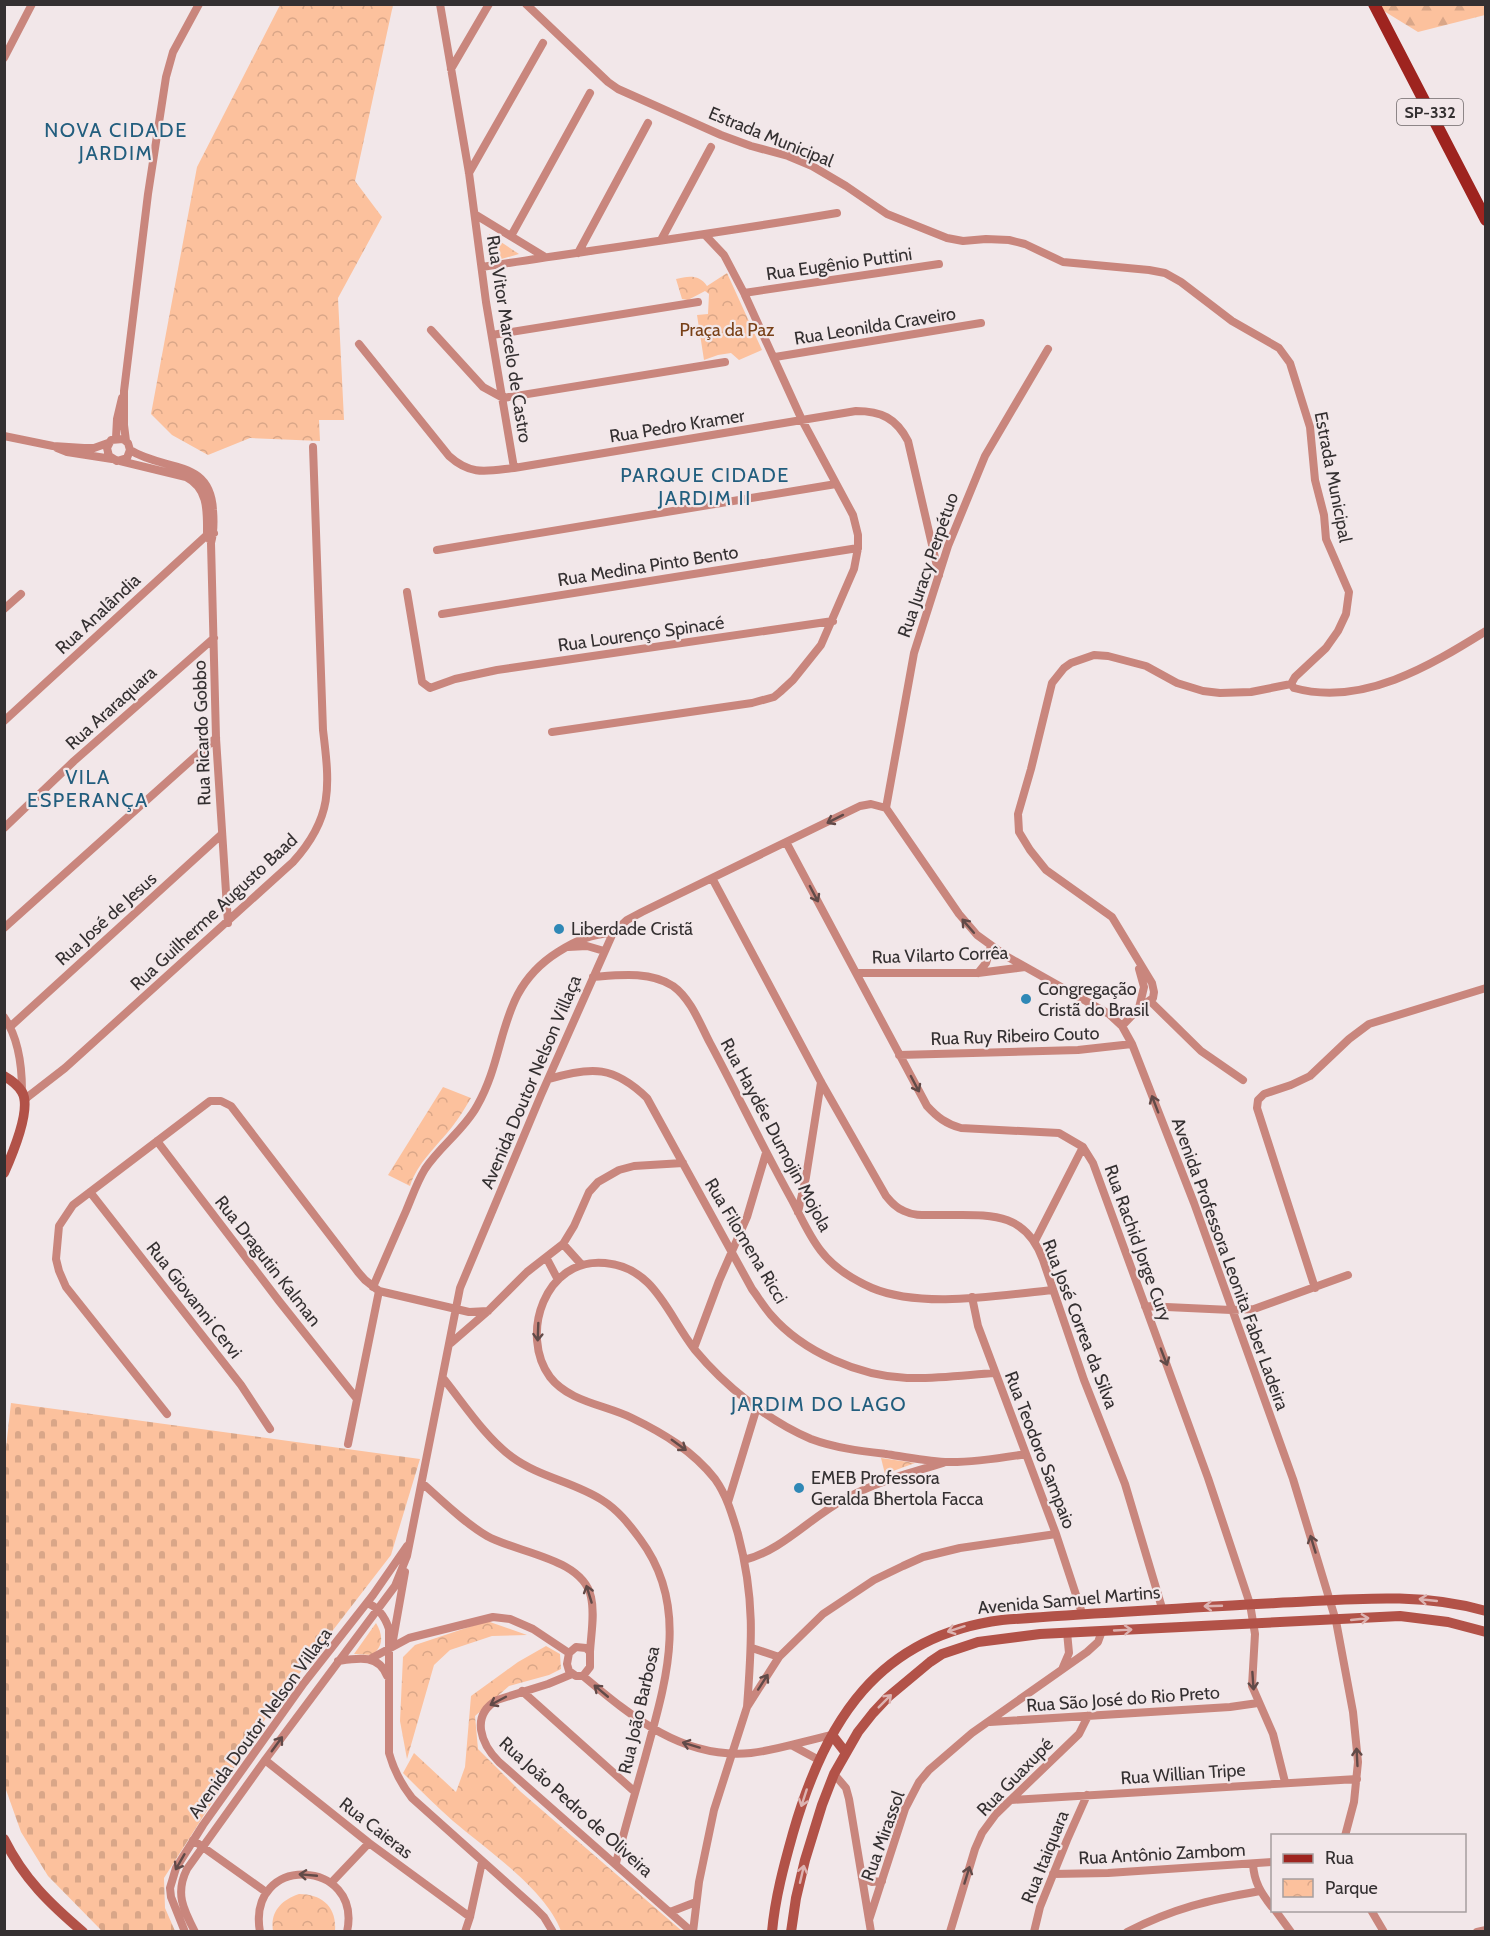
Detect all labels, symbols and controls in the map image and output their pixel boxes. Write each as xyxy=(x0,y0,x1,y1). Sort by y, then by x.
road number: SP-332 xyxy=(1397,99,1463,125)
street label: Estrada Municipal xyxy=(705,102,837,172)
district label: NOVA CIDADE JARDIM xyxy=(44,118,188,165)
street label: Rua Vitor Marcelo de Castro xyxy=(482,234,536,444)
street label: Rua Eugênio Puttini xyxy=(765,243,913,285)
street label: Rua Leonilda Craveiro xyxy=(793,302,957,350)
park label: Praça da Paz xyxy=(679,319,775,341)
street label: Rua Pedro Kramer xyxy=(608,404,746,448)
street label: Estrada Municipal xyxy=(1310,410,1357,545)
district label: PARQUE CIDADE JARDIM II xyxy=(620,463,790,510)
street label: Rua Juracy Perpétuo xyxy=(893,490,963,640)
street label: Rua Medina Pinto Bento xyxy=(556,541,740,591)
street label: Rua Analândia xyxy=(51,569,145,659)
street label: Rua Lourenço Spinacé xyxy=(556,611,726,657)
street label: Rua Ricardo Gobbo xyxy=(188,660,216,806)
street label: Rua Araraquara xyxy=(61,661,161,755)
district label: VILA ESPERANÇA xyxy=(27,765,149,812)
one-way arrow xyxy=(827,814,845,825)
street label: Rua Guilherme Augusto Baad xyxy=(126,829,302,995)
street label: Rua José de Jesus xyxy=(51,868,161,970)
one-way arrow xyxy=(808,885,820,902)
place label: Liberdade Cristã xyxy=(571,918,693,940)
one-way arrow xyxy=(961,918,975,933)
marker: Liberdade Cristã xyxy=(552,922,566,936)
street label: Rua Vilarto Corrêa xyxy=(871,942,1009,968)
street label: Avenida Doutor Nelson Villaça xyxy=(476,972,586,1192)
place label: Congregação Cristã do Brasil xyxy=(1038,978,1150,1021)
marker: Congregação Cristã do Brasil xyxy=(1019,992,1033,1006)
street label: Rua Ruy Ribeiro Couto xyxy=(930,1022,1100,1050)
street label: Rua Haydée Dumojin Mojola xyxy=(716,1035,837,1236)
one-way arrow xyxy=(910,1075,921,1093)
one-way arrow xyxy=(1149,1095,1160,1113)
street label: Avenida Professora Leonita Faber Ladeira xyxy=(1167,1115,1293,1414)
street label: Rua Rachid Jorge Cury xyxy=(1099,1162,1177,1324)
street label: Rua Filomena Ricci xyxy=(700,1174,792,1308)
street label: Rua Dragutin Kalman xyxy=(210,1191,326,1331)
street label: Rua José Correa da Silva xyxy=(1037,1236,1123,1412)
street label: Rua Giovanni Cervi xyxy=(142,1237,246,1363)
one-way arrow xyxy=(533,1322,544,1342)
one-way arrow xyxy=(1159,1348,1170,1366)
street label: Rua Teodoro Sampaio xyxy=(1000,1368,1080,1532)
district label: JARDIM DO LAGO xyxy=(730,1392,907,1416)
one-way arrow xyxy=(671,1439,687,1451)
place label: EMEB Professora Geralda Bhertola Facca xyxy=(811,1467,984,1510)
marker: EMEB Professora Geralda Bhertola Facca xyxy=(792,1481,806,1495)
one-way arrow xyxy=(1307,1535,1318,1554)
street label: Avenida Samuel Martins xyxy=(977,1581,1161,1619)
one-way arrow xyxy=(583,1585,594,1604)
one-way arrow xyxy=(1419,1594,1439,1605)
one-way arrow xyxy=(1203,1600,1223,1612)
one-way arrow xyxy=(1350,1613,1370,1624)
street label: Avenida Doutor Nelson Villaça xyxy=(184,1623,337,1822)
one-way arrow xyxy=(947,1624,966,1635)
one-way arrow xyxy=(1113,1624,1133,1635)
street label: Rua João Barbosa xyxy=(614,1644,664,1776)
one-way arrow xyxy=(1247,1671,1258,1690)
one-way arrow xyxy=(757,1674,769,1691)
street label: Rua São José do Rio Preto xyxy=(1025,1681,1221,1717)
one-way arrow xyxy=(593,1684,609,1697)
one-way arrow xyxy=(878,1693,893,1708)
one-way arrow xyxy=(490,1695,507,1707)
street label: Rua João Pedro de Oliveira xyxy=(495,1732,658,1882)
street label: Rua Guaxupé xyxy=(972,1733,1058,1821)
one-way arrow xyxy=(270,1737,283,1753)
one-way arrow xyxy=(682,1739,701,1750)
one-way arrow xyxy=(1352,1748,1363,1768)
street label: Rua Willian Tripe xyxy=(1120,1759,1246,1789)
street label: Rua Mirassol xyxy=(857,1787,910,1884)
one-way arrow xyxy=(798,1788,809,1807)
street label: Rua Caieras xyxy=(335,1792,417,1864)
street label: Rua Itaiquara xyxy=(1016,1807,1074,1907)
legend xyxy=(1271,1834,1466,1912)
street label: Rua Antônio Zambom xyxy=(1078,1839,1246,1869)
text: Rua xyxy=(1325,1847,1354,1869)
one-way arrow xyxy=(173,1853,185,1870)
one-way arrow xyxy=(796,1865,808,1884)
one-way arrow xyxy=(962,1866,973,1885)
one-way arrow xyxy=(299,1869,319,1880)
text: Parque xyxy=(1325,1877,1378,1899)

